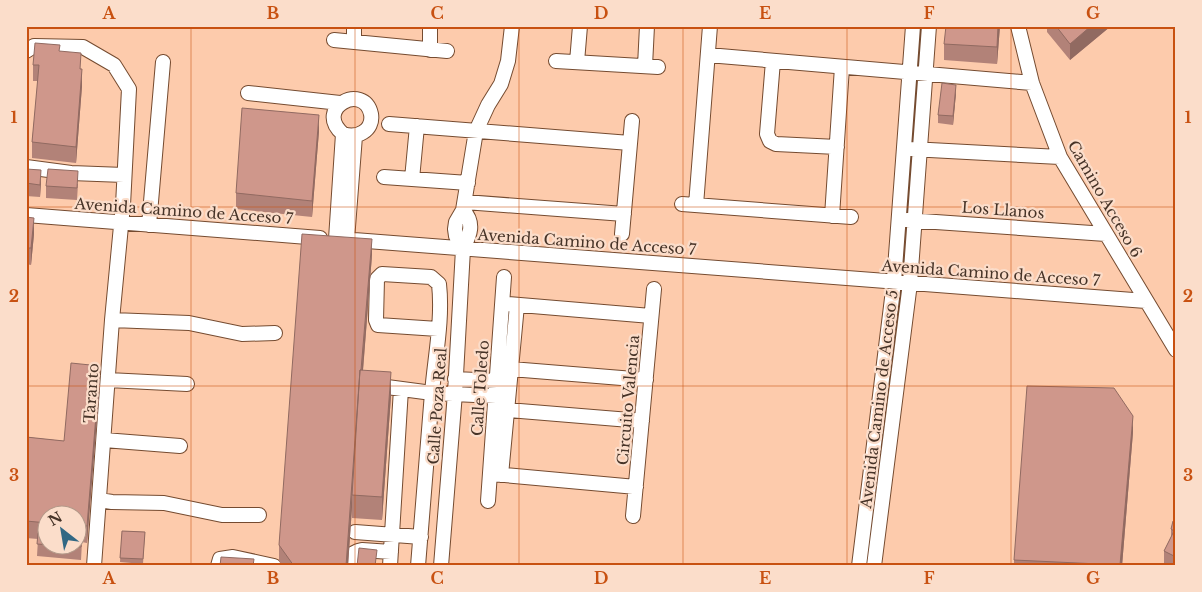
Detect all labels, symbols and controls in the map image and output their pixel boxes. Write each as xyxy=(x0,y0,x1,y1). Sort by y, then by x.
text: A xyxy=(102,3,117,23)
text: B xyxy=(267,3,280,23)
text: C xyxy=(430,3,444,23)
text: D xyxy=(594,3,608,23)
text: E xyxy=(759,3,771,23)
text: F xyxy=(923,3,935,23)
text: G xyxy=(1086,3,1100,23)
text: 1 xyxy=(11,107,18,127)
text: 1 xyxy=(1185,107,1192,127)
street label: Camino Acceso 6 xyxy=(1064,137,1146,261)
street label: Avenida Camino de Acceso 7 xyxy=(73,194,294,228)
street label: Los Llanos xyxy=(961,198,1045,222)
street label: Avenida Camino de Acceso 7 xyxy=(476,225,697,259)
street label: Avenida Camino de Acceso 7 xyxy=(880,256,1101,290)
text: 2 xyxy=(9,286,19,306)
text: 2 xyxy=(1183,286,1193,306)
street label: Avenida Camino de Acceso 5 xyxy=(856,289,902,510)
street label: Circuito Valencia xyxy=(613,334,643,466)
street label: Calle Toledo xyxy=(467,339,493,437)
street label: Calle Poza Real xyxy=(423,347,451,465)
street label: Taranto xyxy=(79,362,103,424)
text: 3 xyxy=(9,465,19,485)
text: 3 xyxy=(1183,465,1193,485)
north arrow xyxy=(38,504,88,554)
text: N xyxy=(45,508,66,530)
text: A xyxy=(102,568,117,588)
text: B xyxy=(267,568,280,588)
text: C xyxy=(430,568,444,588)
text: D xyxy=(594,568,608,588)
text: E xyxy=(759,568,771,588)
text: F xyxy=(923,568,935,588)
text: G xyxy=(1086,568,1100,588)

